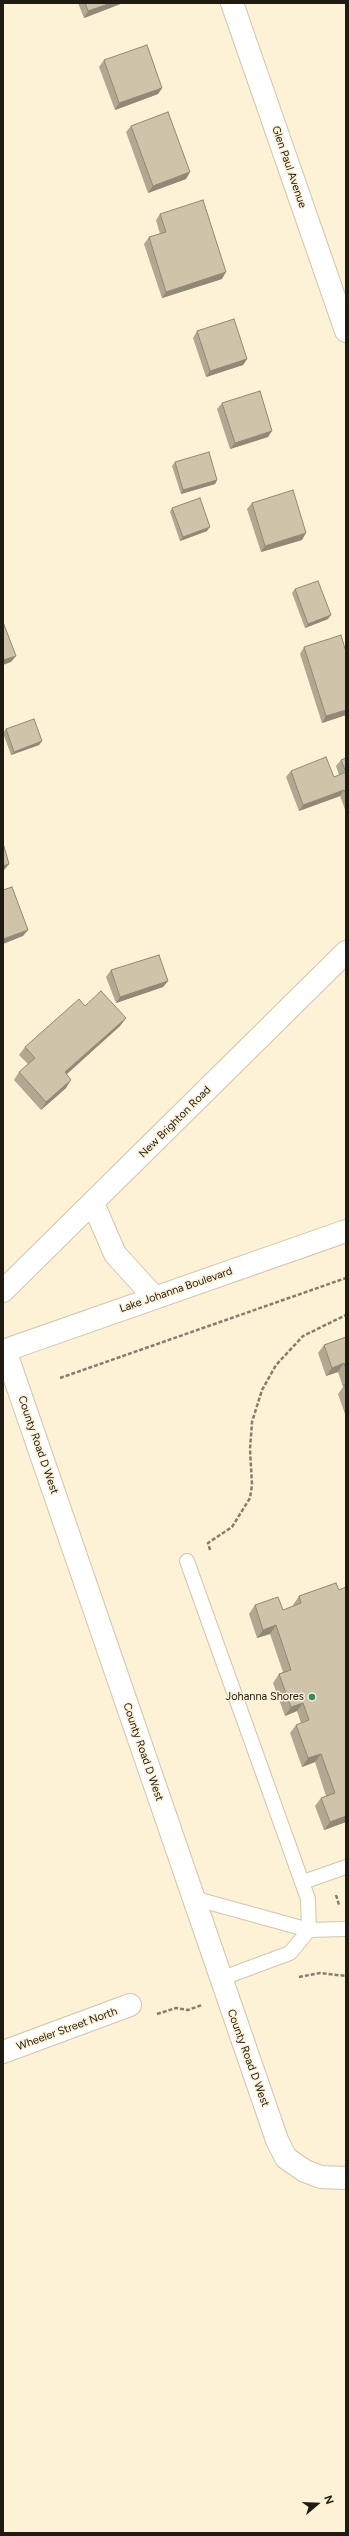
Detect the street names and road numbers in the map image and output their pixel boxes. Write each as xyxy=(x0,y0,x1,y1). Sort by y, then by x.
street label: Glen Paul Avenue xyxy=(269,124,309,210)
street label: New Brighton Road xyxy=(136,1083,214,1161)
street label: Lake Johanna Boulevard xyxy=(118,1264,234,1316)
street label: County Road D West xyxy=(15,1394,61,1496)
street label: County Road D West xyxy=(120,1701,166,1803)
street label: Wheeler Street North xyxy=(15,2005,119,2053)
street label: County Road D West xyxy=(224,2007,272,2109)

